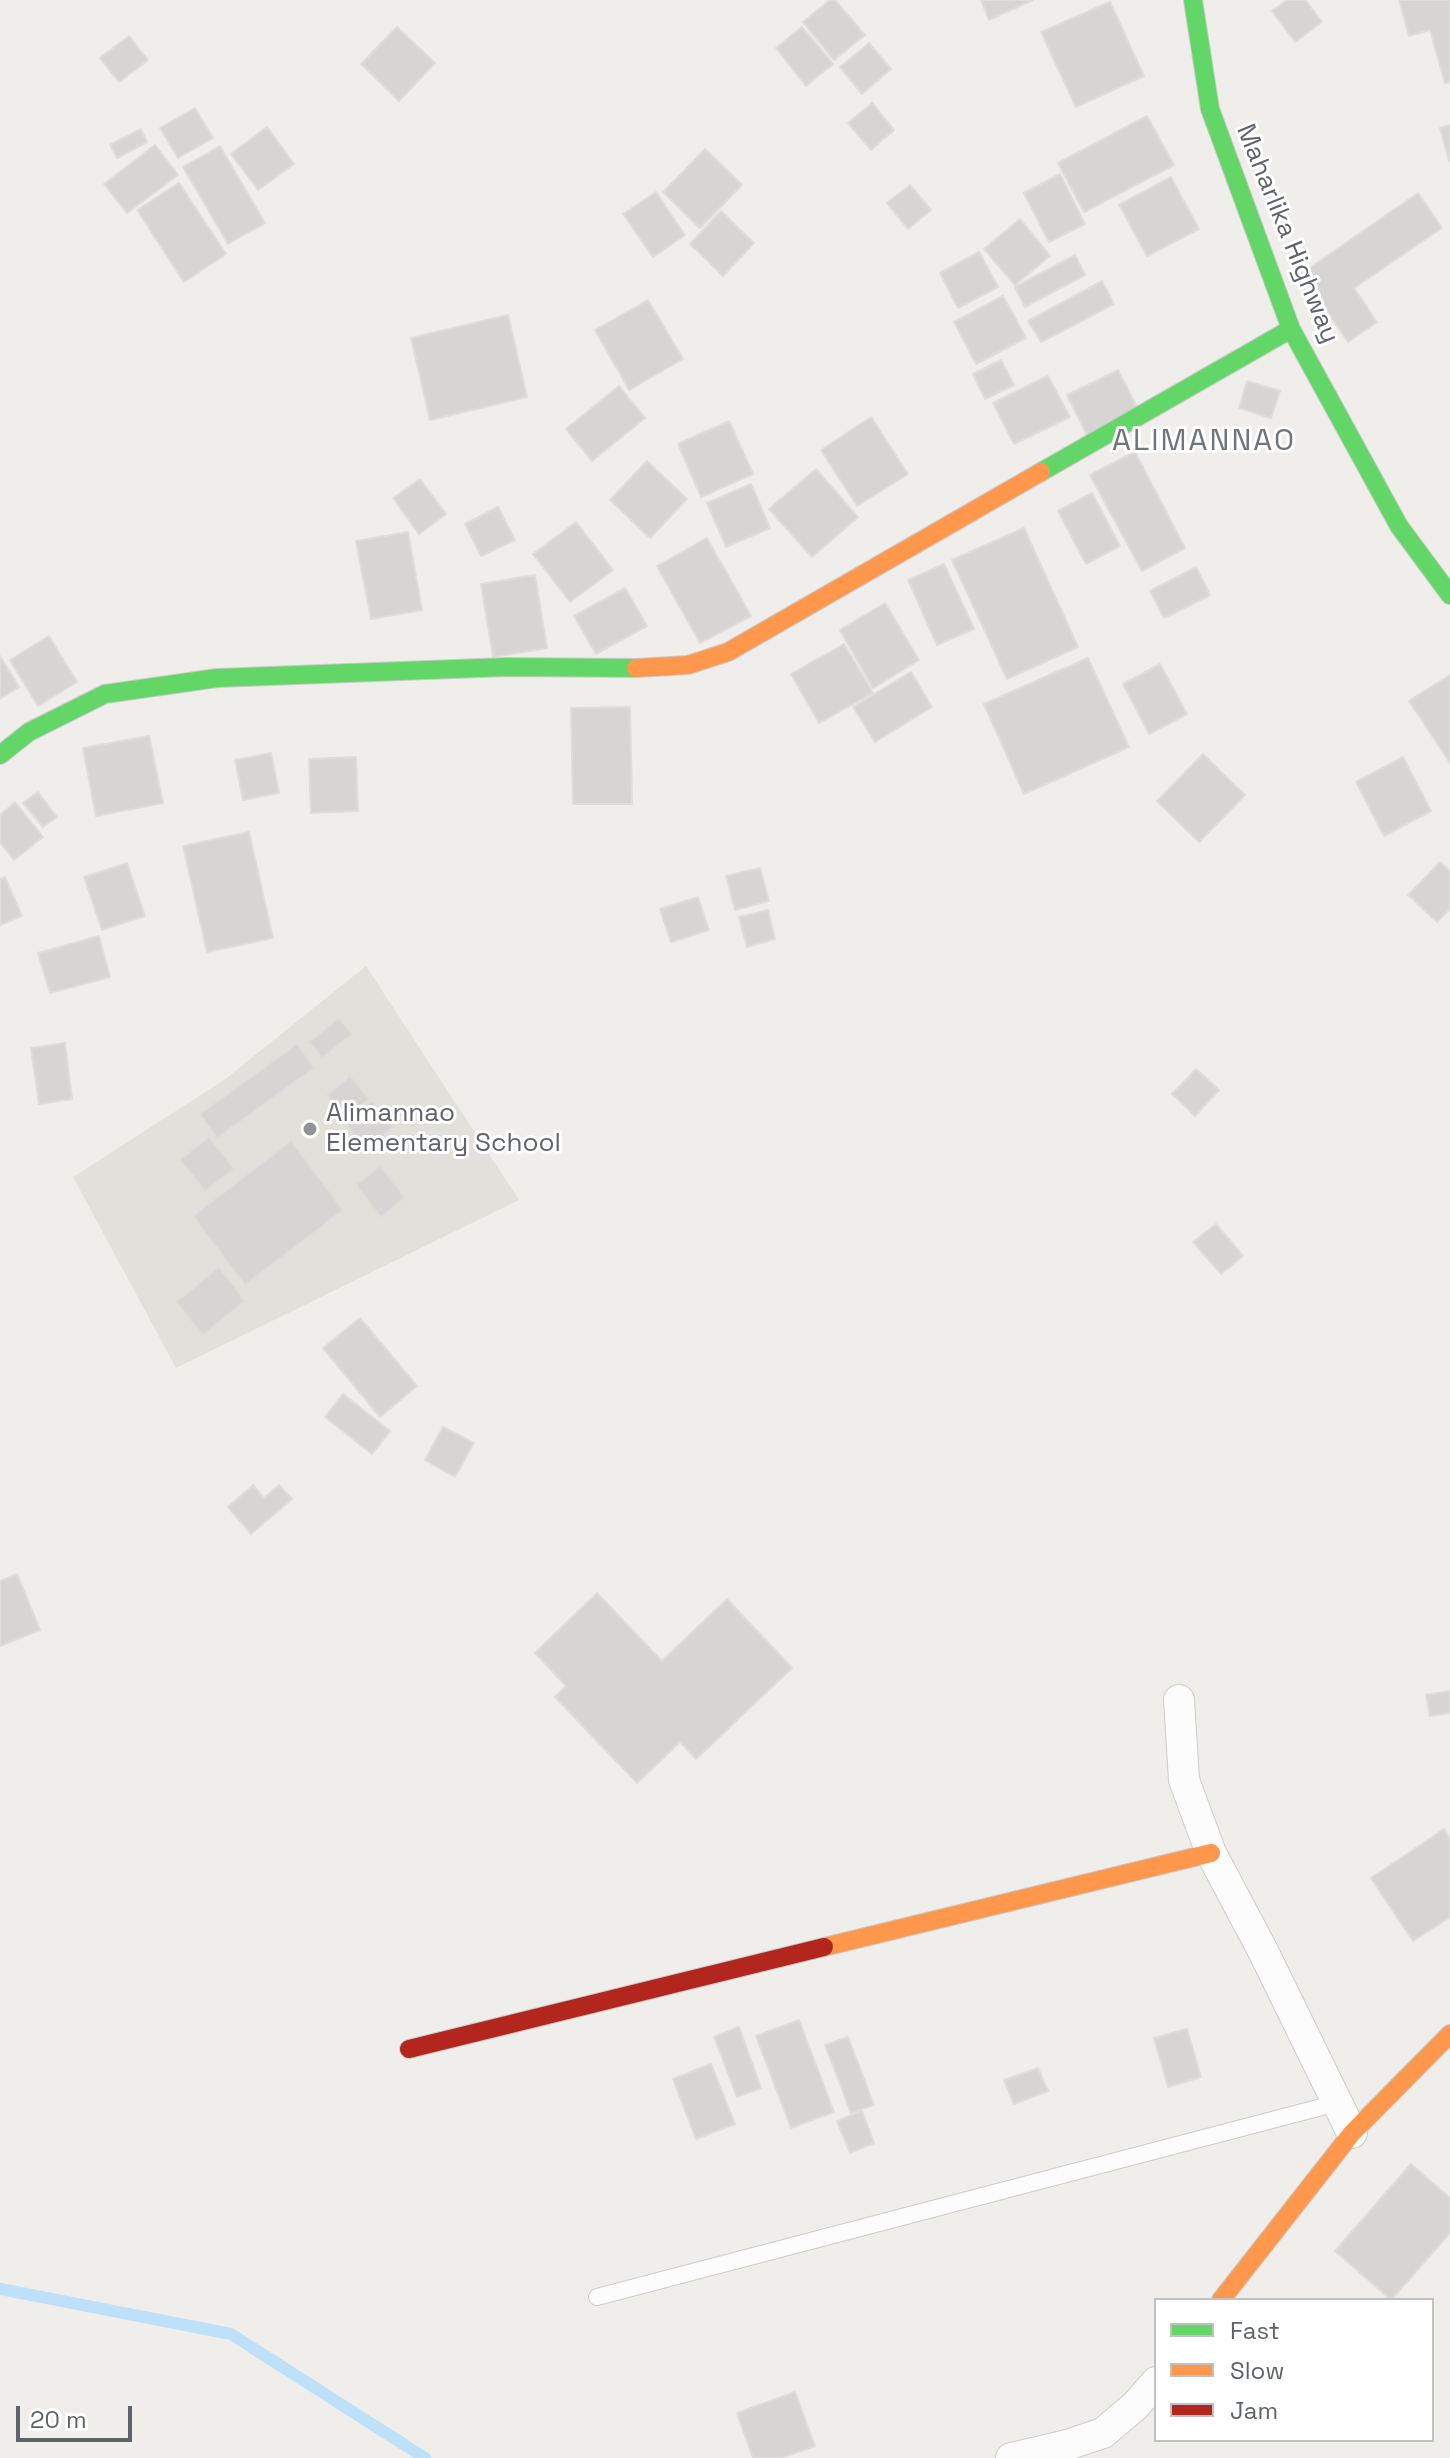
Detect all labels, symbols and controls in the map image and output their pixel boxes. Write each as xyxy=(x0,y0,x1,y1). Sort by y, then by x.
street label: Maharlika Highway xyxy=(1229,120,1345,348)
district label: ALIMANNAO xyxy=(1112,424,1296,460)
place label: Alimannao Elementary School xyxy=(326,1098,561,1160)
marker: Alimannao Elementary School xyxy=(301,1120,319,1138)
legend xyxy=(1154,2298,1434,2442)
text: Fast xyxy=(1230,2315,1280,2346)
text: Slow xyxy=(1230,2355,1284,2386)
scale bar xyxy=(20,2390,136,2440)
text: Jam xyxy=(1230,2395,1278,2426)
text: 20 m xyxy=(30,2404,87,2435)

